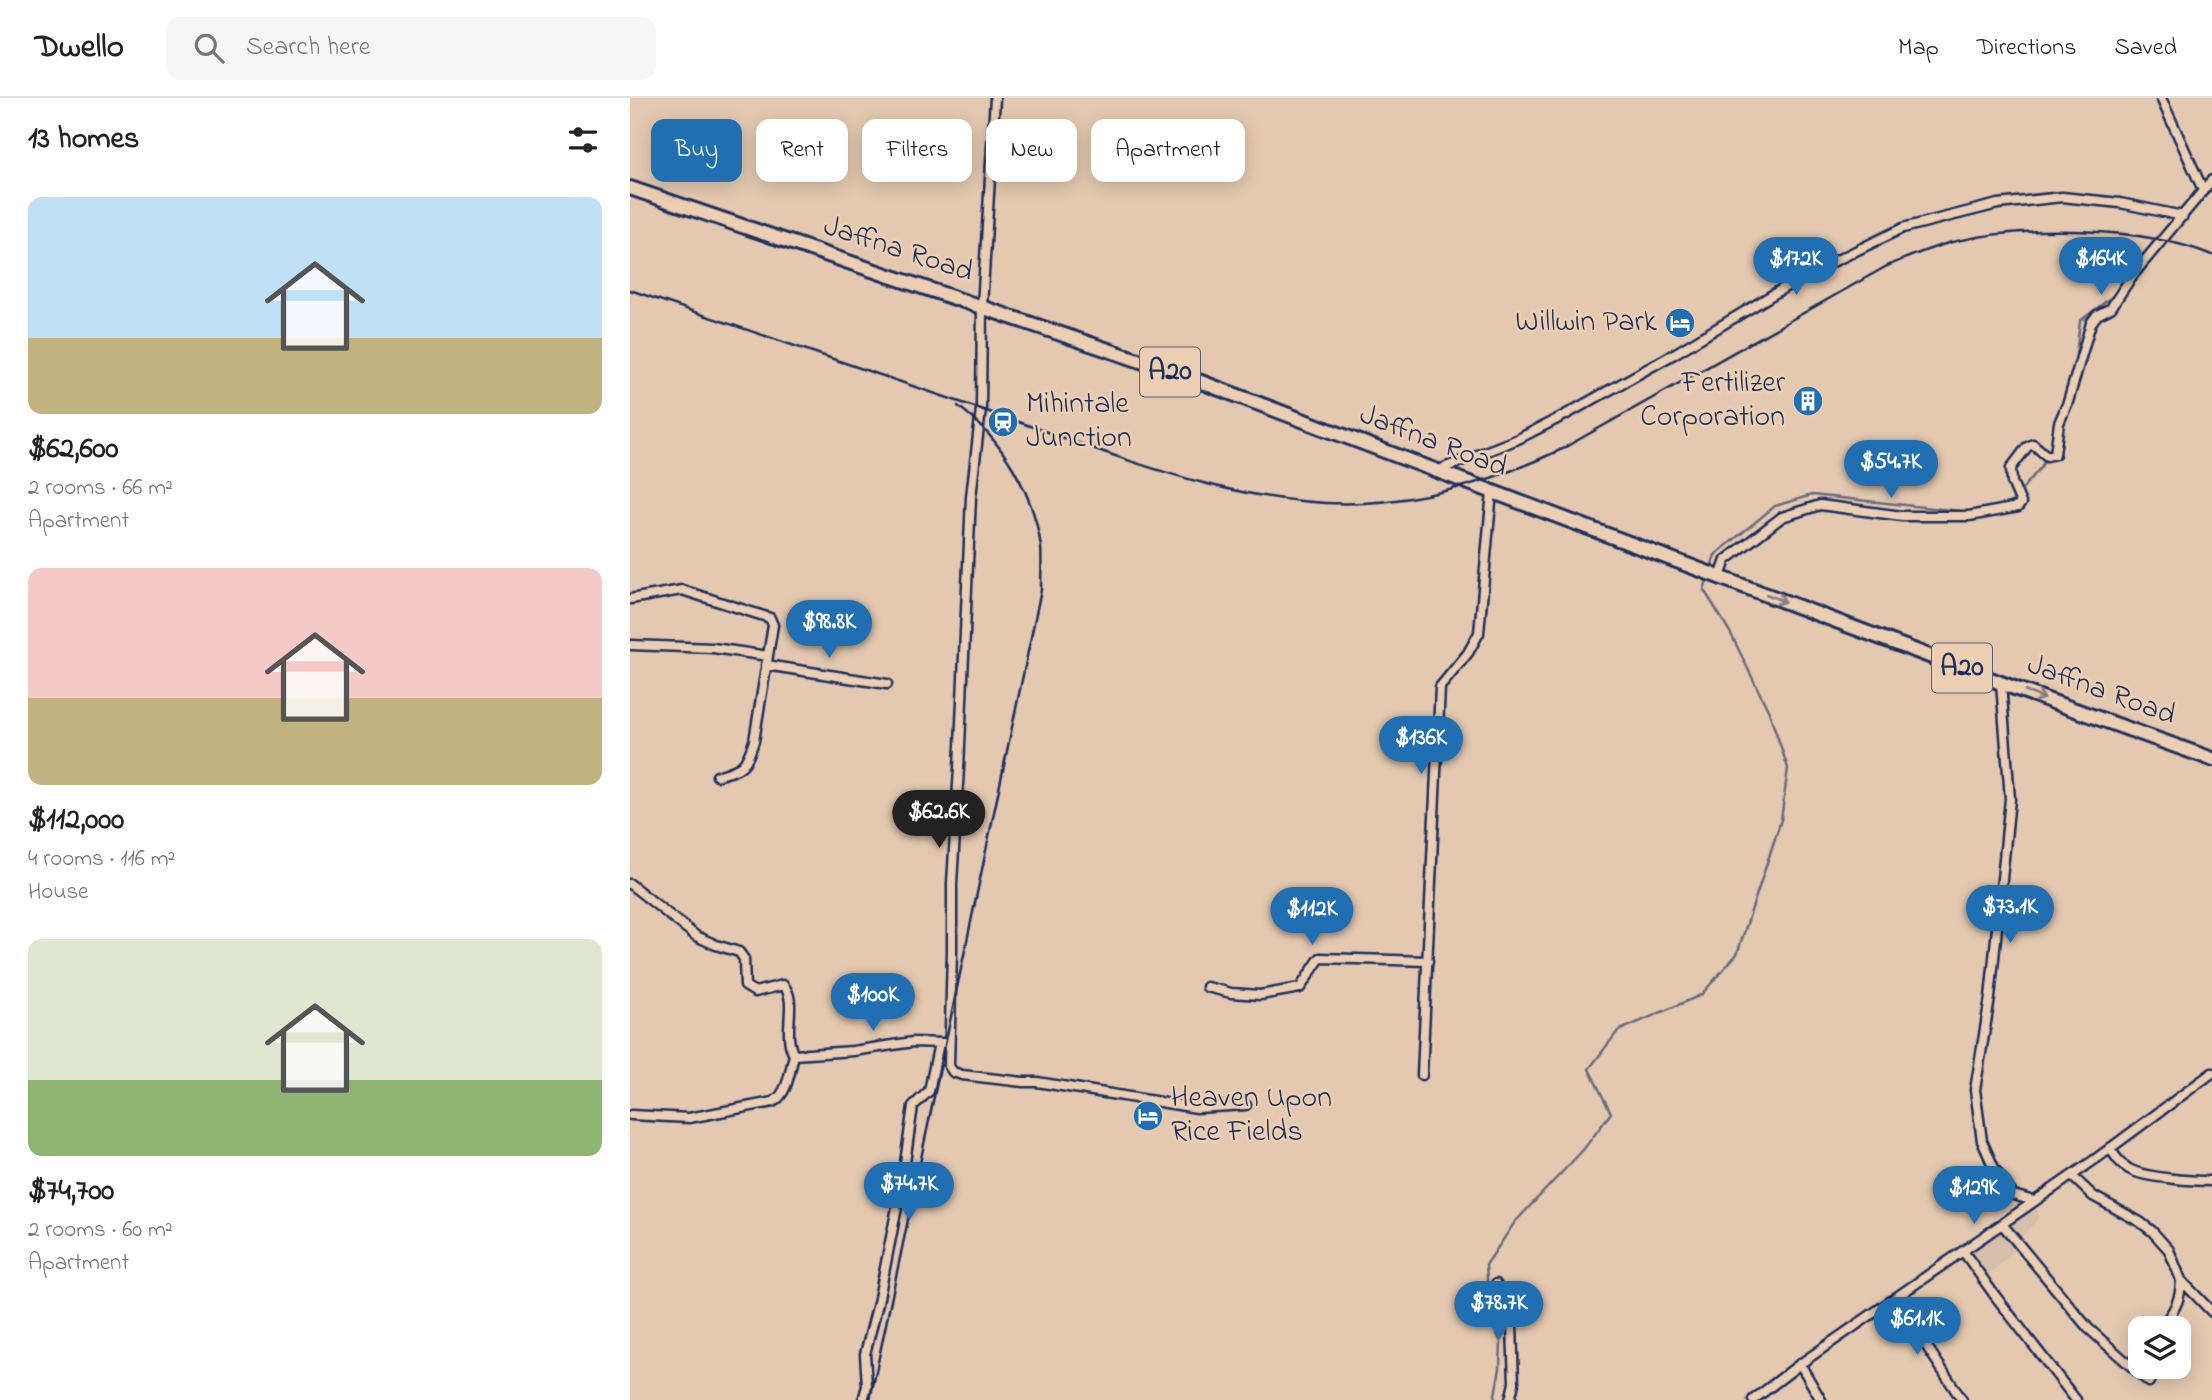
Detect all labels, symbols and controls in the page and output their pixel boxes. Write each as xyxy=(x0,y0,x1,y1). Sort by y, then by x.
search box xyxy=(166,17,656,80)
text: Dwello xyxy=(35,24,124,72)
icon: search xyxy=(190,29,228,67)
text: Search here xyxy=(246,29,370,67)
text: Map xyxy=(1898,31,1939,66)
text: Directions xyxy=(1977,31,2076,66)
text: Saved xyxy=(2114,31,2177,66)
text: 13 homes xyxy=(28,118,139,162)
chip: Buy xyxy=(651,119,742,182)
chip: Rent xyxy=(756,119,848,182)
chip: Filters xyxy=(862,119,972,182)
chip: New xyxy=(986,119,1077,182)
chip: Apartment xyxy=(1091,119,1245,182)
icon: filters xyxy=(564,121,602,159)
street label: Jaffna Road xyxy=(817,205,979,295)
pin: $172K xyxy=(1747,238,1845,297)
pin: $164K xyxy=(2052,238,2150,297)
icon: home xyxy=(252,243,378,369)
text: $172K xyxy=(1769,243,1823,276)
text: $164K xyxy=(2075,243,2127,276)
place label: Willwin Park xyxy=(1515,301,1658,345)
hotel icon: Willwin Park xyxy=(1663,306,1697,340)
road number: A20 xyxy=(1140,348,1200,396)
place label: Fertilizer Corporation xyxy=(1640,362,1786,440)
place label: Mihintale Junction xyxy=(1026,383,1132,461)
building icon: Fertilizer Corporation xyxy=(1791,384,1825,418)
street label: Jaffna Road xyxy=(1353,394,1513,490)
station icon: Mihintale Junction xyxy=(986,405,1020,439)
text: $62,600 xyxy=(28,428,119,472)
pin: $54.7K xyxy=(1834,440,1948,500)
text: $54.7K xyxy=(1860,446,1922,479)
text: 2 rooms · 66 m² xyxy=(28,472,173,505)
text: Apartment xyxy=(28,505,129,538)
one-way arrow xyxy=(1765,593,1787,606)
pin: $98.8K xyxy=(772,601,886,660)
text: $98.8K xyxy=(802,606,856,639)
icon: home xyxy=(252,614,378,740)
road number: A20 xyxy=(1932,644,1992,692)
street label: Jaffna Road xyxy=(2021,644,2182,738)
one-way arrow xyxy=(2024,690,2045,703)
pin: $136K xyxy=(1372,716,1470,776)
text: $136K xyxy=(1395,722,1447,755)
pin: $62.6K xyxy=(882,790,996,850)
text: $62.6K xyxy=(908,796,970,829)
text: $112,000 xyxy=(28,799,124,843)
text: 4 rooms · 116 m² xyxy=(28,843,175,876)
text: House xyxy=(28,876,88,909)
pin: $73.1K xyxy=(1953,886,2067,945)
pin: $112K xyxy=(1263,888,1361,947)
text: $73.1K xyxy=(1982,891,2038,924)
text: $112K xyxy=(1286,893,1338,926)
pin: $100K xyxy=(824,974,922,1033)
text: $100K xyxy=(847,979,899,1012)
icon: home xyxy=(252,985,378,1111)
place label: Heaven Upon Rice Fields xyxy=(1171,1077,1332,1155)
hotel icon: Heaven Upon Rice Fields xyxy=(1131,1099,1165,1133)
pin: $74.7K xyxy=(852,1162,966,1222)
pin: $129K xyxy=(1925,1166,2023,1226)
text: $74.7K xyxy=(880,1168,938,1201)
text: $74,700 xyxy=(28,1170,114,1214)
text: $129K xyxy=(1949,1172,1999,1205)
text: 2 rooms · 60 m² xyxy=(28,1214,173,1247)
text: Apartment xyxy=(28,1247,129,1280)
pin: $78.7K xyxy=(1442,1282,1556,1341)
text: $78.7K xyxy=(1470,1287,1528,1320)
pin: $61.1K xyxy=(1860,1298,1974,1357)
text: $61.1K xyxy=(1890,1303,1944,1336)
map controls xyxy=(2128,1316,2191,1379)
button: layers xyxy=(2128,1316,2191,1379)

